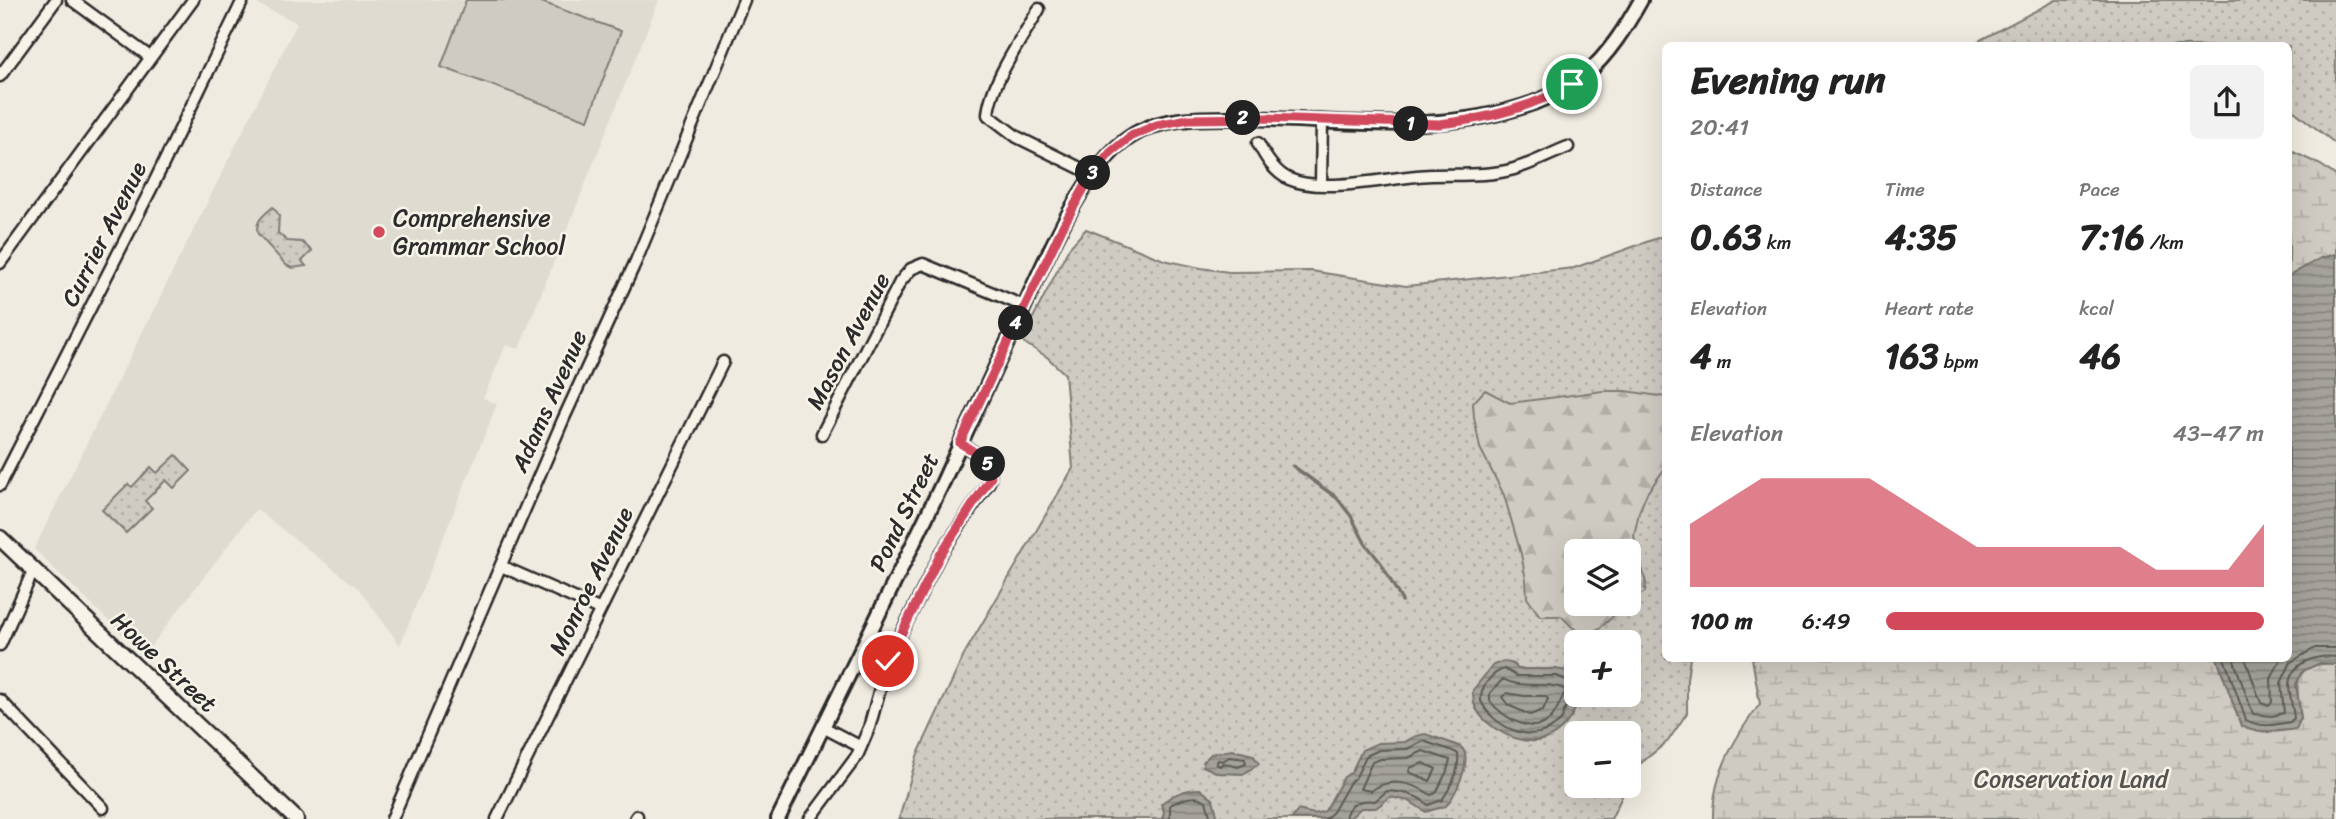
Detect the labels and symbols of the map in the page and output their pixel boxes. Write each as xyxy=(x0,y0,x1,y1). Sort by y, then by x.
pin xyxy=(1542,54,1602,114)
pin: 2 xyxy=(1226,100,1260,136)
pin: 1 xyxy=(1394,106,1428,142)
street label: Currier Avenue xyxy=(49,154,159,314)
pin: 3 xyxy=(1076,156,1110,190)
place label: Comprehensive Grammar School xyxy=(393,197,567,267)
marker: Comprehensive Grammar School xyxy=(371,224,387,240)
street label: Mason Avenue xyxy=(794,265,902,417)
pin: 4 xyxy=(998,306,1034,340)
street label: Adams Avenue xyxy=(498,323,599,480)
street label: Pond Street xyxy=(857,445,951,579)
pin: 5 xyxy=(970,447,1006,482)
street label: Monroe Avenue xyxy=(537,499,645,663)
street label: Howe Street xyxy=(101,601,227,723)
pin xyxy=(858,631,918,691)
park label: Conservation Land xyxy=(1974,758,2169,800)

